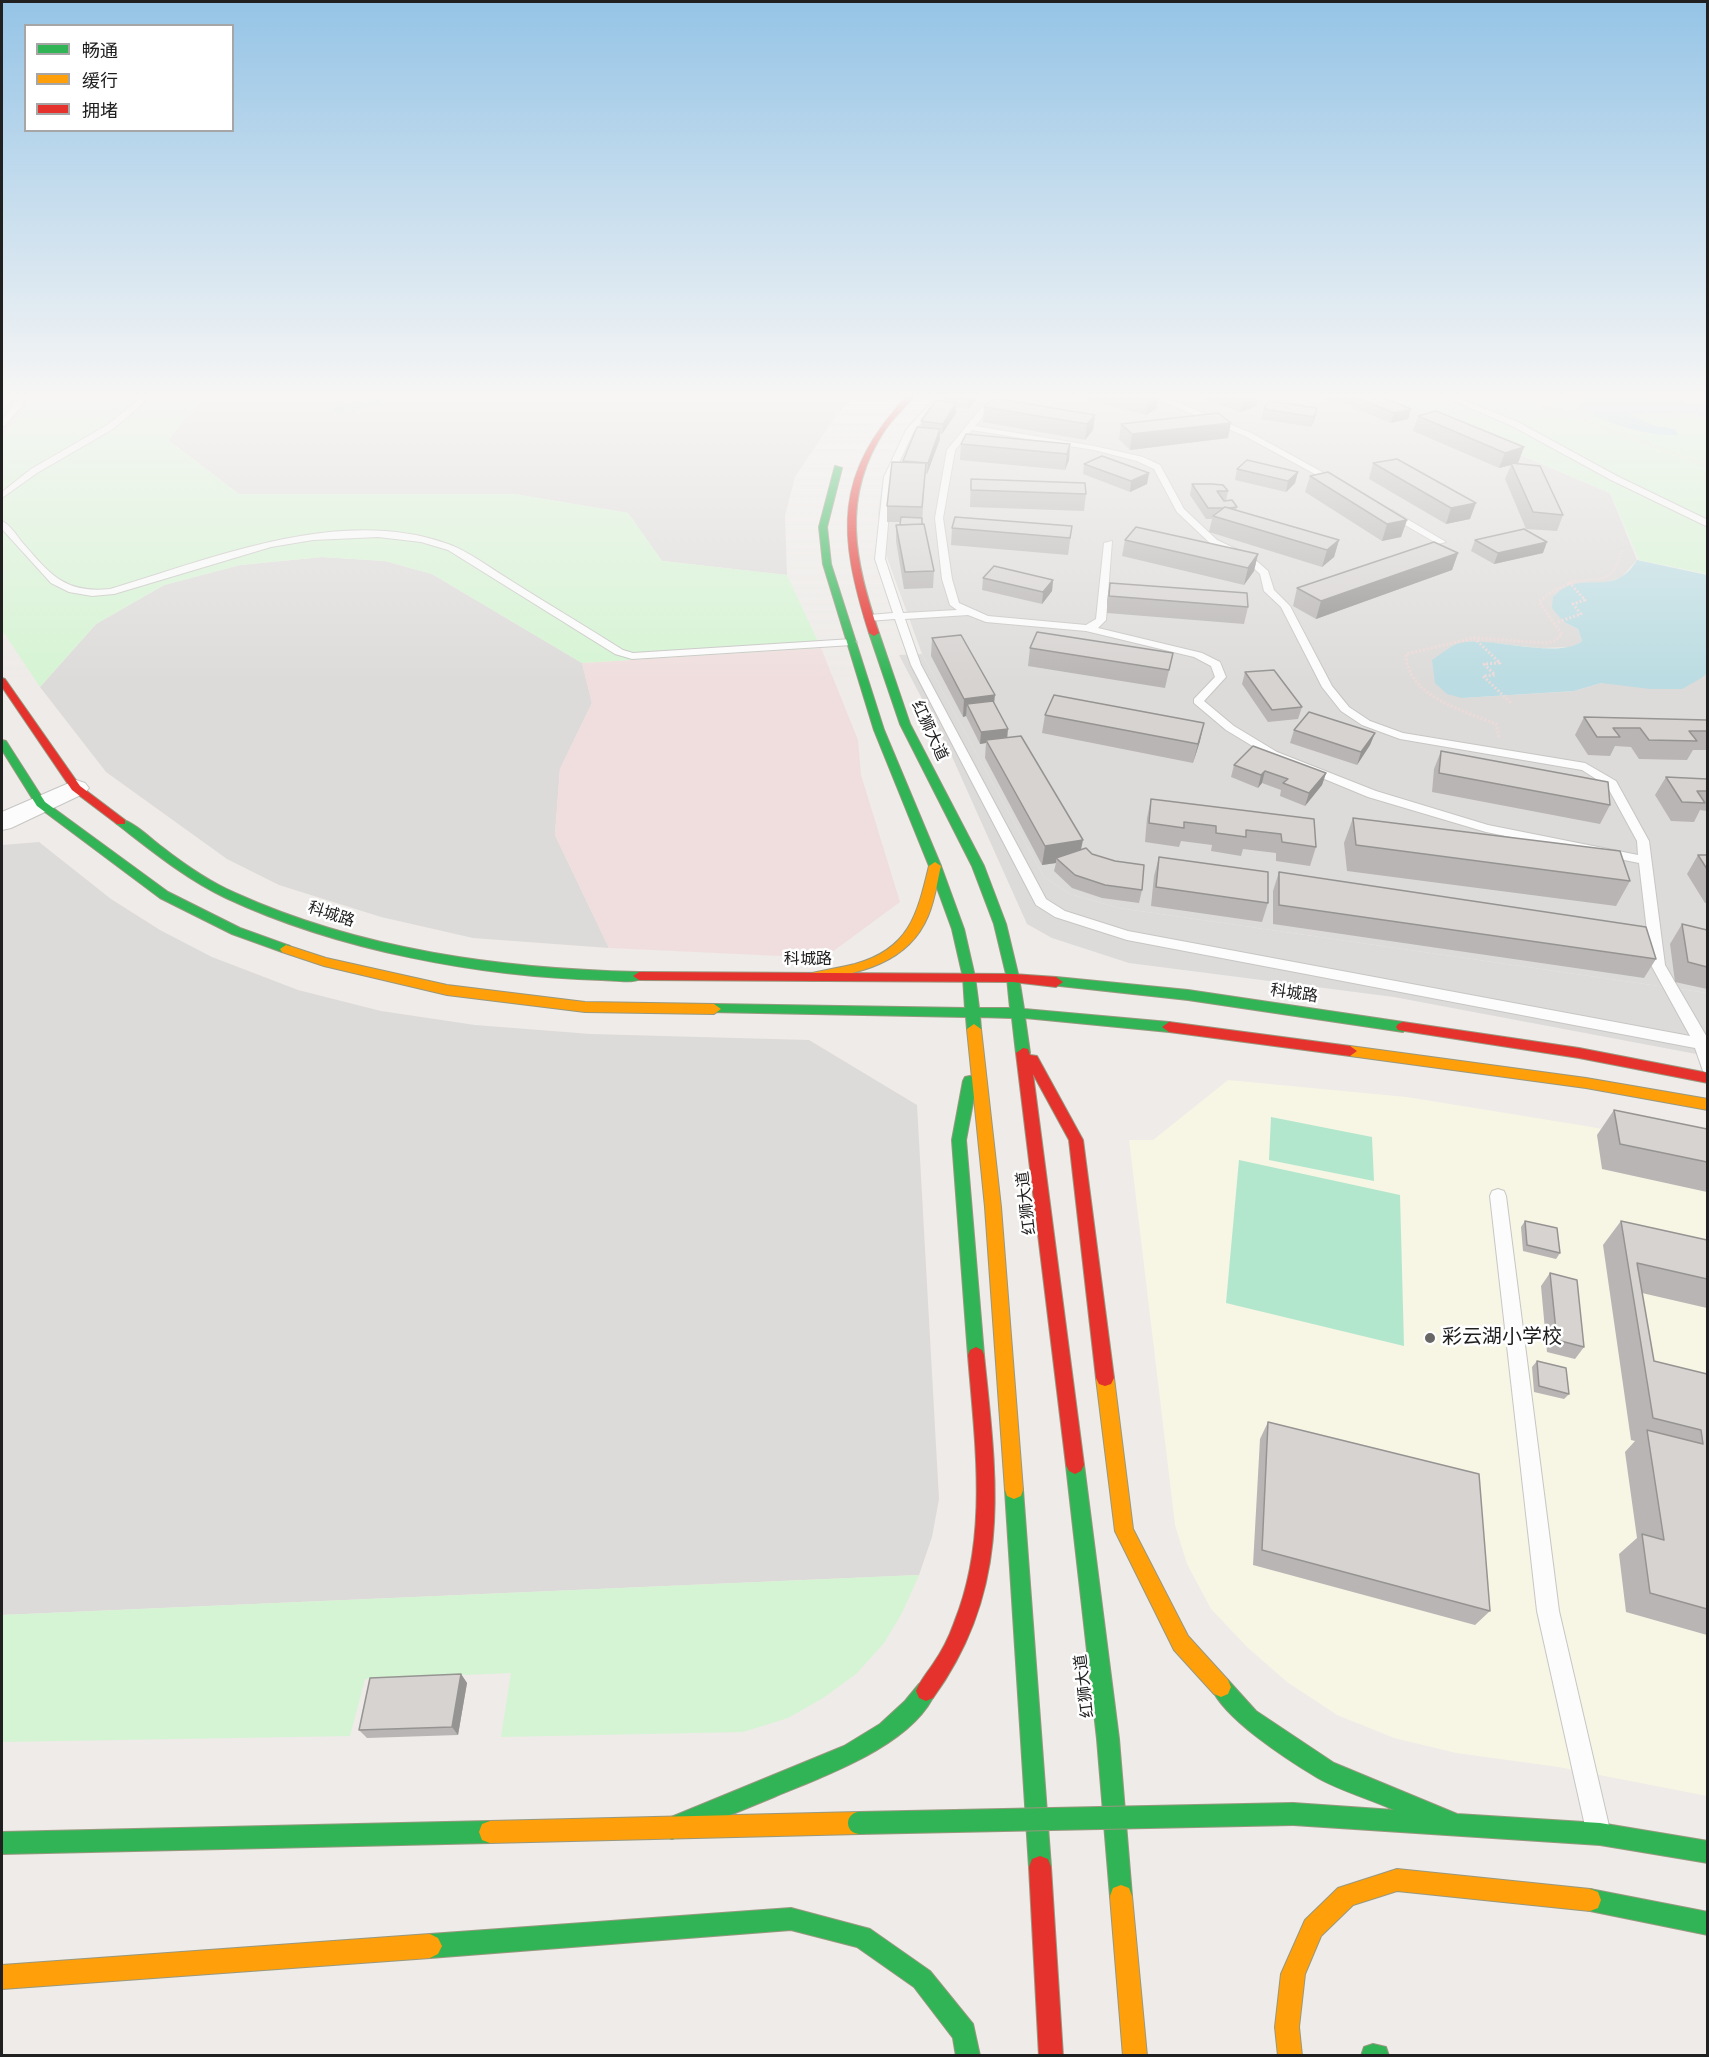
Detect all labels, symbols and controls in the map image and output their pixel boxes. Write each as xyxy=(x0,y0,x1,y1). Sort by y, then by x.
legend xyxy=(24,24,234,132)
text: 畅通 xyxy=(82,40,118,62)
text: 缓行 xyxy=(82,70,118,92)
text: 拥堵 xyxy=(82,100,118,122)
street label: 红狮大道 xyxy=(907,698,951,764)
street label: 科城路 xyxy=(305,898,357,932)
street label: 科城路 xyxy=(784,950,832,970)
street label: 科城路 xyxy=(1269,981,1319,1007)
street label: 红狮大道 xyxy=(1014,1170,1040,1236)
place label: 彩云湖小学校 xyxy=(1442,1326,1562,1350)
marker: 彩云湖小学校 xyxy=(1423,1331,1437,1345)
street label: 红狮大道 xyxy=(1072,1653,1098,1719)

